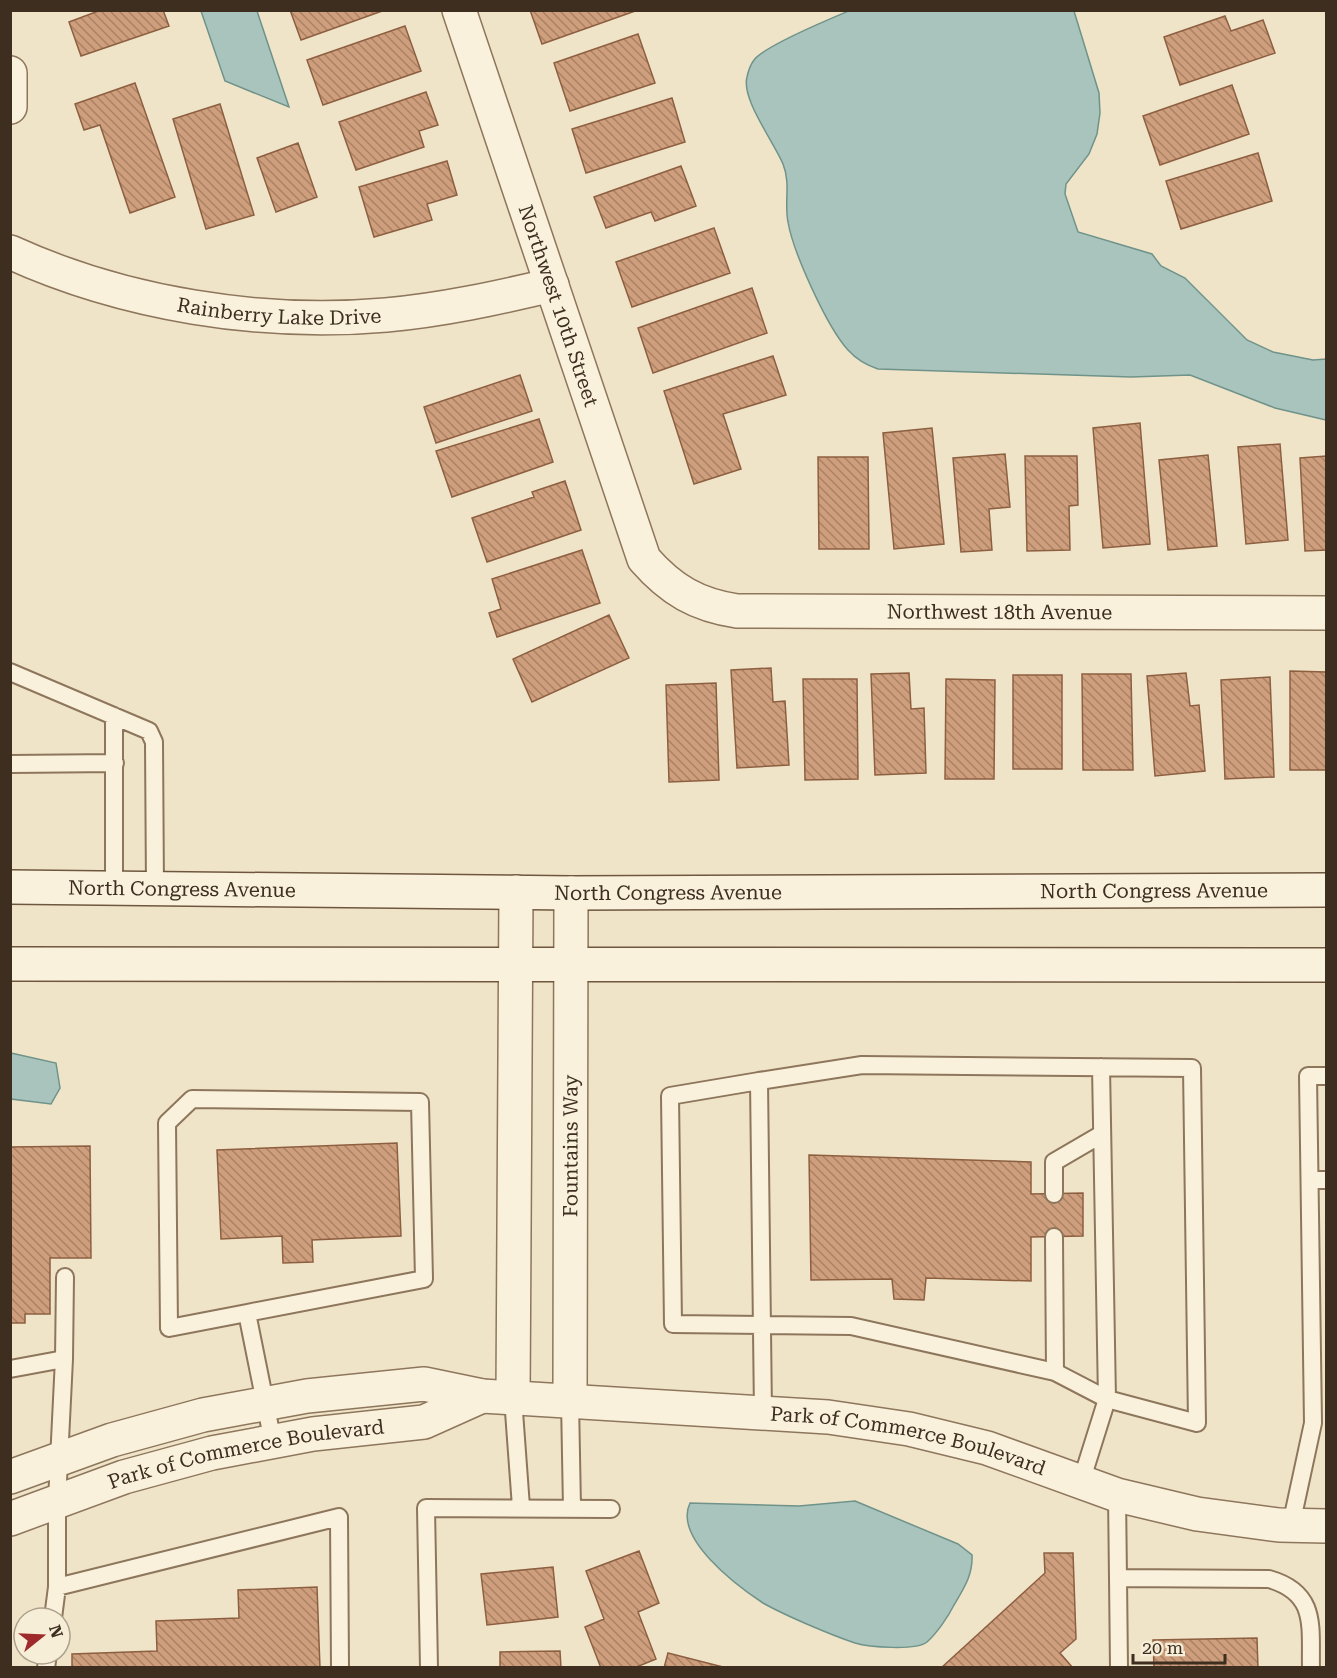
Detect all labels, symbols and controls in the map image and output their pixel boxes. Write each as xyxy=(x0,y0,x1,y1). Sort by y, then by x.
street label: Northwest 10th Street xyxy=(514,202,604,410)
street label: Rainberry Lake Drive xyxy=(175,292,382,330)
street label: Northwest 18th Avenue xyxy=(887,600,1112,624)
street label: North Congress Avenue xyxy=(68,876,296,902)
street label: North Congress Avenue xyxy=(1040,878,1268,903)
street label: North Congress Avenue xyxy=(554,880,782,905)
street label: Fountains Way xyxy=(558,1075,583,1217)
street label: Park of Commerce Boulevard xyxy=(769,1402,1049,1480)
street label: Park of Commerce Boulevard xyxy=(105,1414,385,1494)
north arrow xyxy=(12,1606,72,1666)
text: N xyxy=(45,1623,67,1640)
scale bar xyxy=(1133,1627,1224,1665)
text: 20 m xyxy=(1142,1637,1183,1658)

